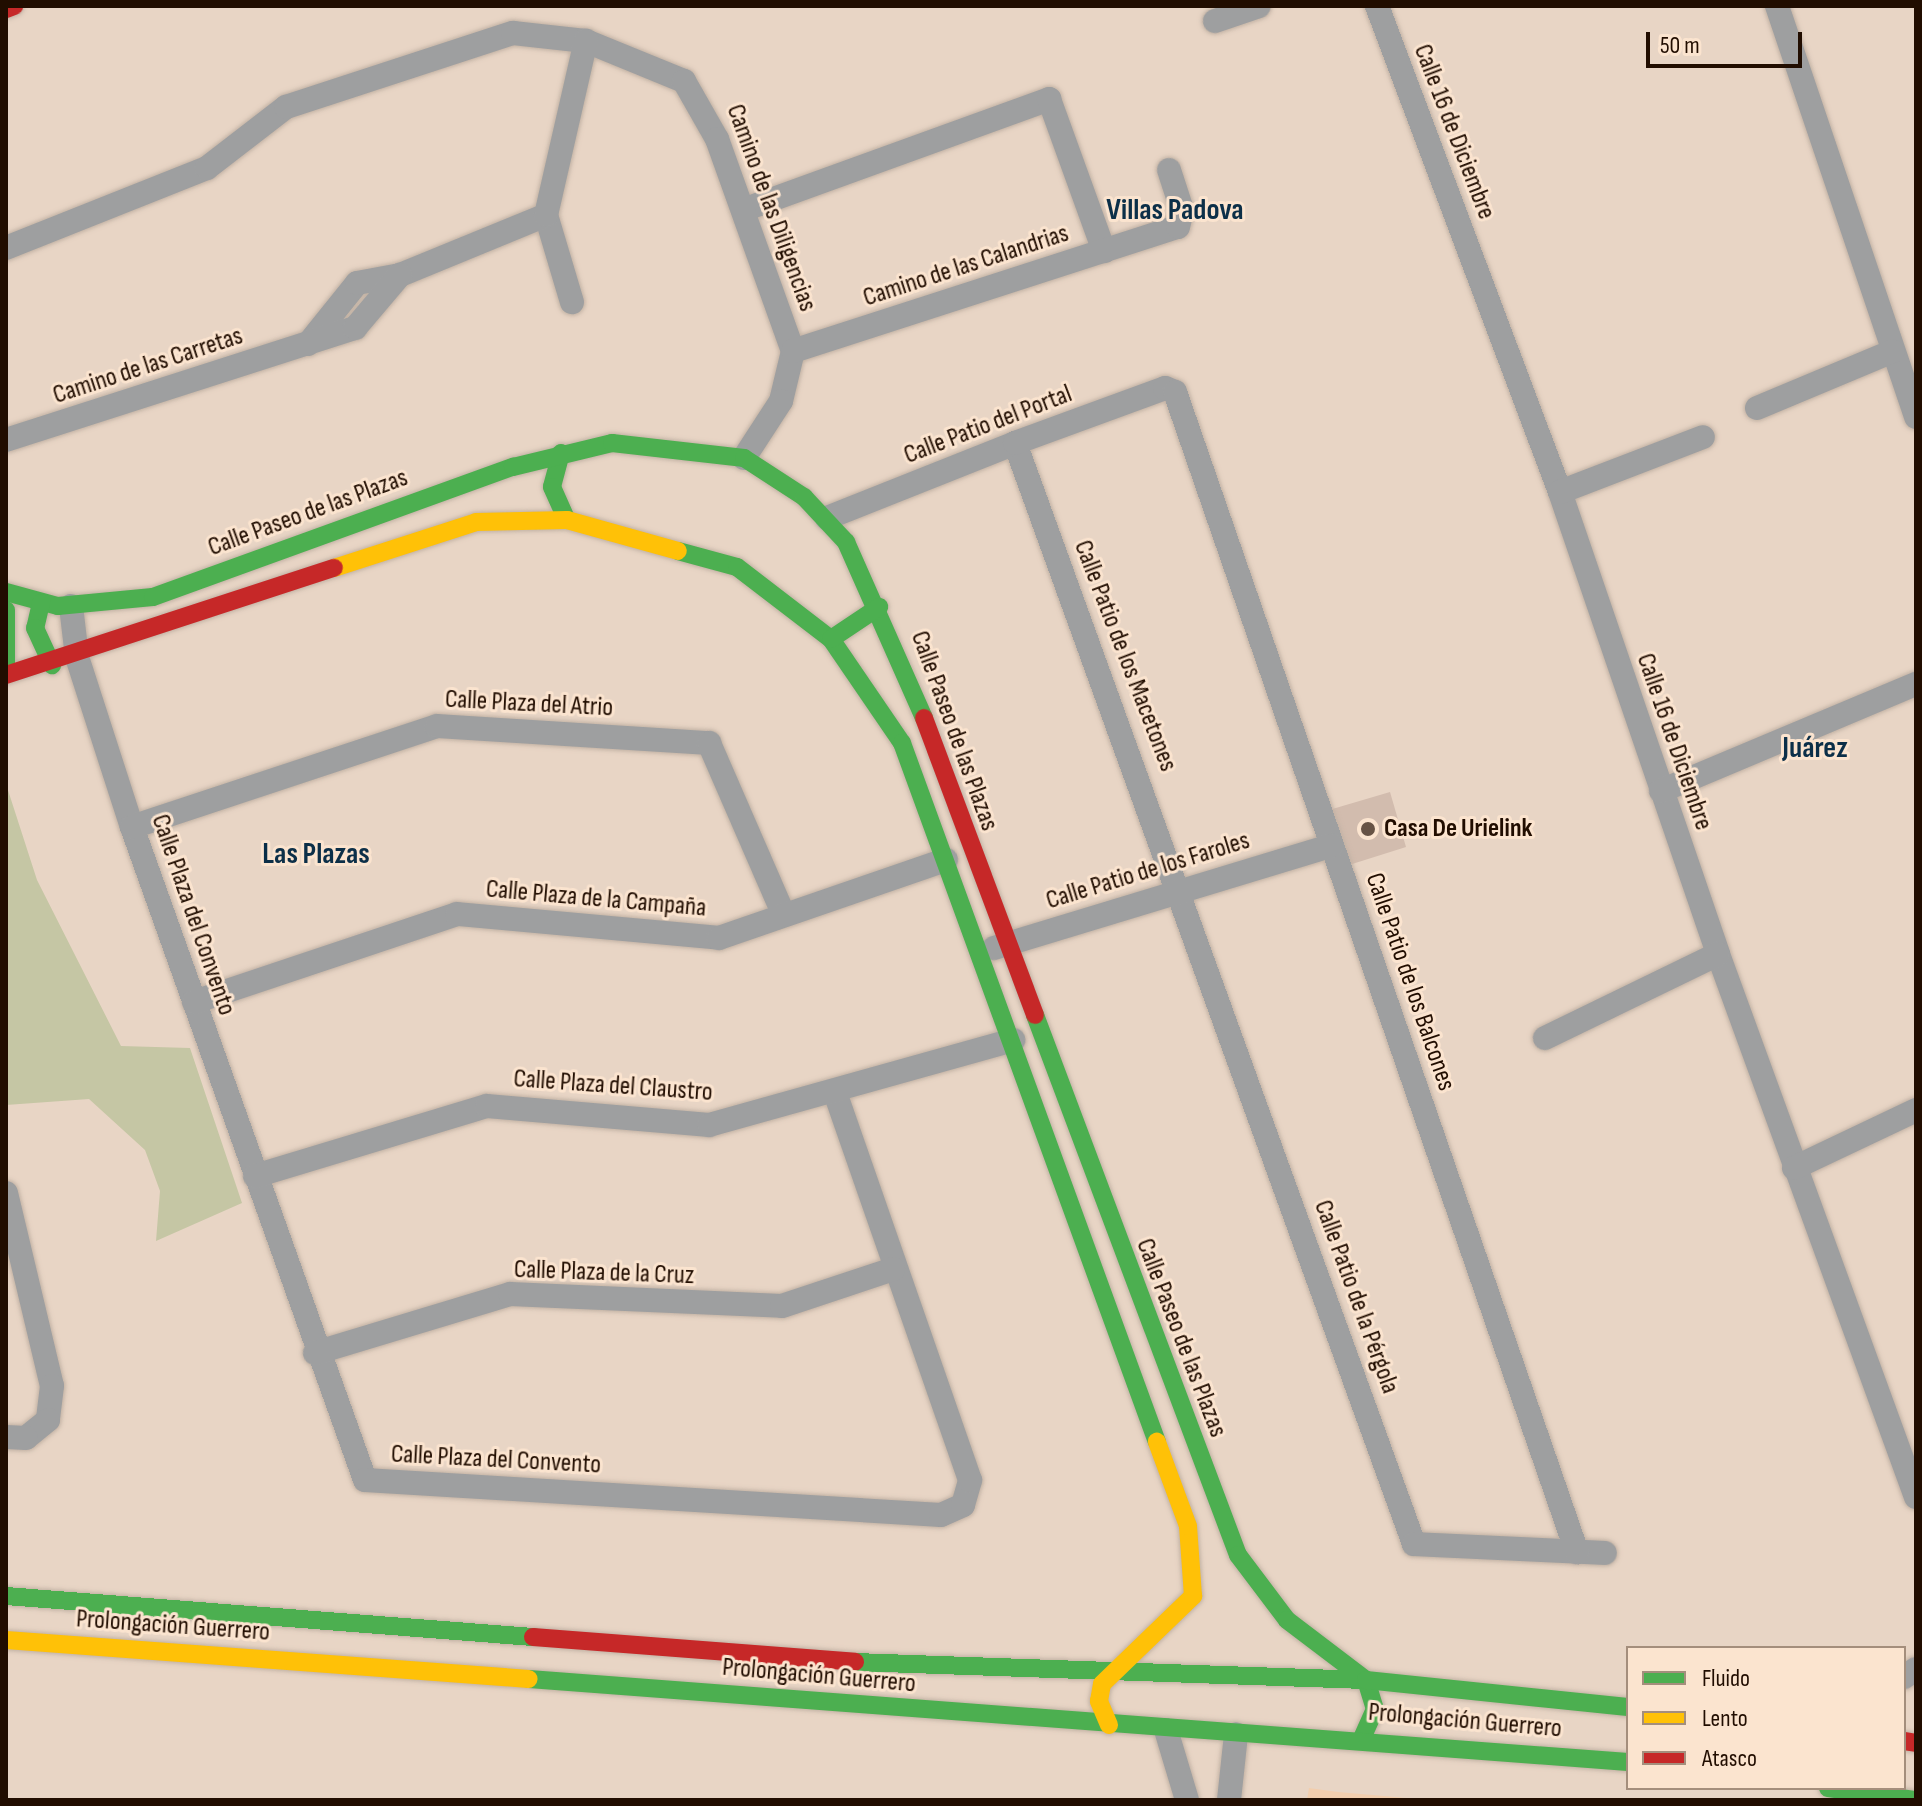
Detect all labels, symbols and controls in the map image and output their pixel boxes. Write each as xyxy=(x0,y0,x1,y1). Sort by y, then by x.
scale bar xyxy=(1650,16,1806,66)
text: 50 m xyxy=(1660,31,1700,60)
street label: Calle 16 de Diciembre xyxy=(1406,40,1502,224)
street label: Camino de las Diligencias xyxy=(719,100,823,316)
district label: Villas Padova xyxy=(1106,192,1244,228)
street label: Camino de las Calandrias xyxy=(859,218,1073,314)
street label: Camino de las Carretas xyxy=(49,321,247,411)
street label: Calle Patio del Portal xyxy=(900,379,1076,471)
street label: Calle Paseo de las Plazas xyxy=(204,462,412,564)
street label: Calle Patio de los Macetones xyxy=(1067,536,1183,776)
street label: Calle Paseo de las Plazas xyxy=(903,627,1005,835)
street label: Calle 16 de Diciembre xyxy=(1629,650,1719,834)
street label: Calle Plaza del Atrio xyxy=(444,684,614,724)
district label: Juárez xyxy=(1782,730,1848,766)
street label: Calle Plaza del Convento xyxy=(144,810,242,1020)
place label: Casa De Urielink xyxy=(1384,813,1532,845)
marker: Casa De Urielink xyxy=(1359,820,1377,838)
street label: Calle Patio de los Faroles xyxy=(1042,825,1254,917)
district label: Las Plazas xyxy=(262,836,370,872)
street label: Calle Patio de los Balcones xyxy=(1358,869,1462,1095)
street label: Calle Plaza de la Campaña xyxy=(485,874,707,924)
street label: Calle Plaza del Claustro xyxy=(512,1063,714,1109)
street label: Calle Patio de la Pérgola xyxy=(1307,1196,1405,1398)
street label: Calle Paseo de las Plazas xyxy=(1129,1234,1233,1442)
street label: Calle Plaza de la Cruz xyxy=(513,1254,695,1292)
street label: Calle Plaza del Convento xyxy=(390,1439,602,1481)
street label: Prolongación Guerrero xyxy=(75,1604,271,1648)
legend xyxy=(1626,1646,1906,1790)
street label: Prolongación Guerrero xyxy=(721,1652,917,1700)
text: Fluido xyxy=(1702,1664,1750,1693)
street label: Prolongación Guerrero xyxy=(1367,1697,1563,1745)
text: Lento xyxy=(1702,1704,1748,1733)
text: Atasco xyxy=(1702,1744,1757,1773)

